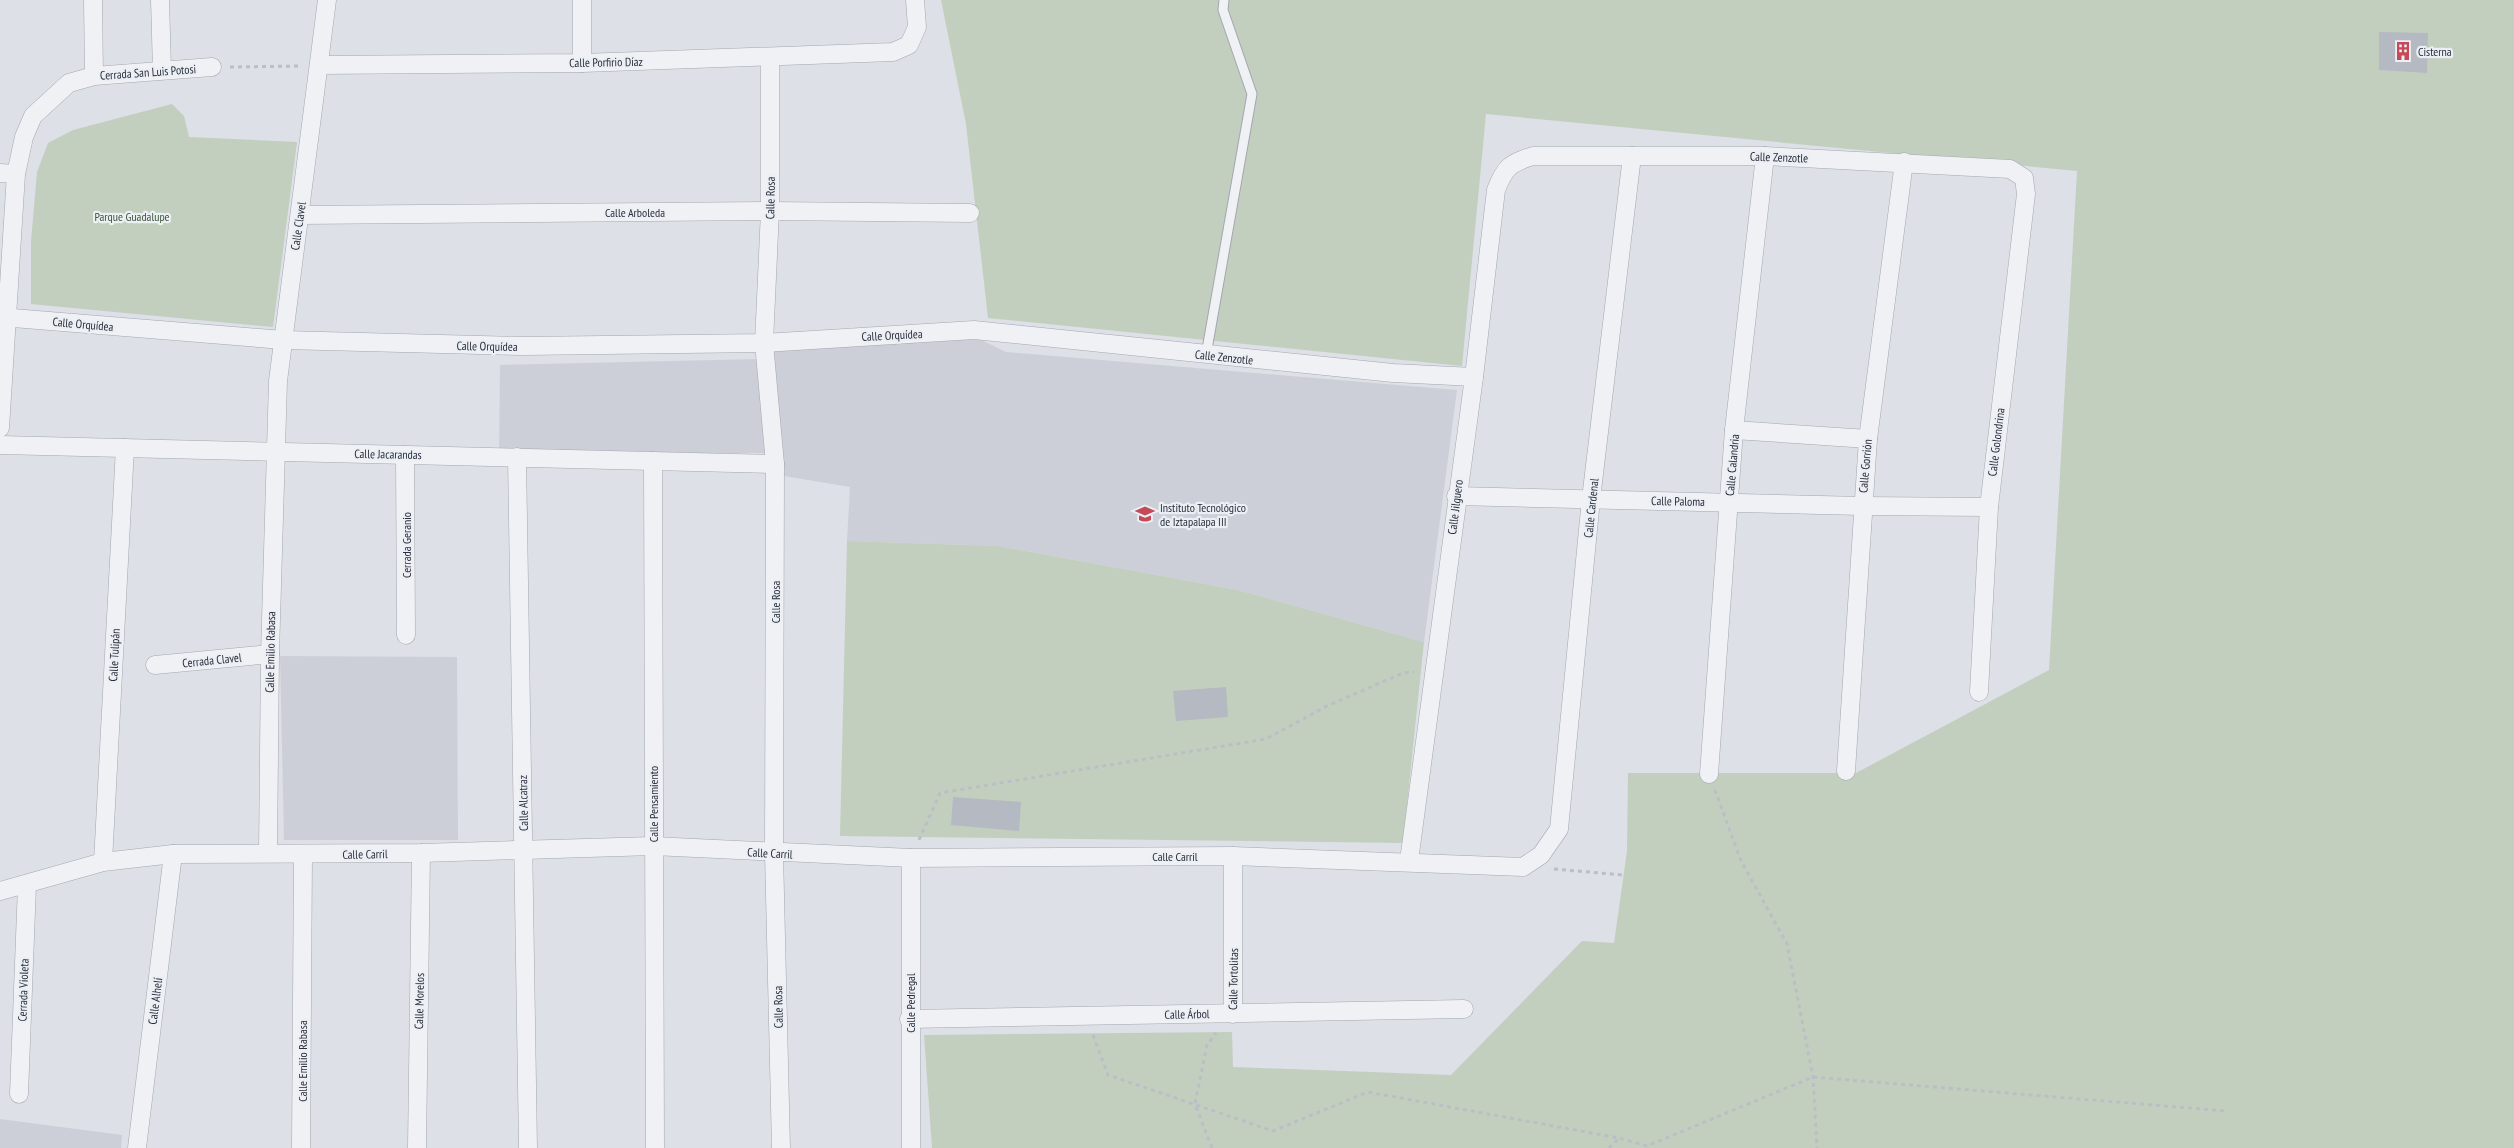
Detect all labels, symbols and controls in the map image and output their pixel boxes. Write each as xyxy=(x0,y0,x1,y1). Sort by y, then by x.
building icon: Cisterna xyxy=(2392,40,2414,62)
place label: Cisterna xyxy=(2418,44,2452,59)
street label: Calle Porfirio Díaz xyxy=(569,54,643,70)
street label: Cerrada San Luis Potosi xyxy=(99,61,197,83)
street label: Calle Zenzotle xyxy=(1750,148,1809,166)
street label: Calle Rosa xyxy=(762,176,778,219)
street label: Calle Clavel xyxy=(287,201,309,251)
street label: Calle Arboleda xyxy=(605,205,665,220)
park label: Parque Guadalupe xyxy=(94,209,170,224)
street label: Calle Orquídea xyxy=(52,314,114,334)
street label: Calle Orquídea xyxy=(861,326,923,344)
street label: Calle Orquídea xyxy=(456,338,518,354)
street label: Calle Zenzotle xyxy=(1194,346,1254,368)
street label: Calle Golondrina xyxy=(1984,407,2008,477)
street label: Calle Calandria xyxy=(1722,433,1742,497)
street label: Calle Gorrión xyxy=(1855,438,1875,494)
street label: Calle Jacarandas xyxy=(354,446,422,462)
street label: Calle Cardenal xyxy=(1580,477,1602,538)
street label: Calle Jilguero xyxy=(1444,479,1466,535)
street label: Calle Paloma xyxy=(1651,493,1705,509)
place label: Instituto Tecnológico de Iztapalapa III xyxy=(1160,500,1246,529)
school or university icon: Instituto Tecnológico de Iztapalapa III xyxy=(1134,503,1156,525)
street label: Cerrada Geranio xyxy=(399,512,414,578)
street label: Calle Rosa xyxy=(768,581,783,623)
street label: Calle Emilio Rabasa xyxy=(262,611,278,693)
street label: Calle Tulipán xyxy=(105,628,123,682)
street label: Cerrada Clavel xyxy=(182,649,243,671)
street label: Calle Pensamiento xyxy=(646,766,661,842)
street label: Calle Alcatraz xyxy=(515,775,531,831)
street label: Calle Carril xyxy=(747,844,793,862)
street label: Calle Carril xyxy=(342,846,388,862)
street label: Calle Carril xyxy=(1152,849,1198,864)
street label: Calle Tortolitas xyxy=(1225,948,1241,1010)
street label: Cerrada Violeta xyxy=(14,958,32,1022)
street label: Calle Morelos xyxy=(411,973,427,1029)
street label: Calle Pedregal xyxy=(903,973,918,1033)
street label: Calle Alhelí xyxy=(145,976,165,1025)
street label: Calle Rosa xyxy=(770,985,786,1028)
street label: Calle Árbol xyxy=(1164,1006,1210,1022)
street label: Calle Emilio Rabasa xyxy=(295,1020,310,1102)

